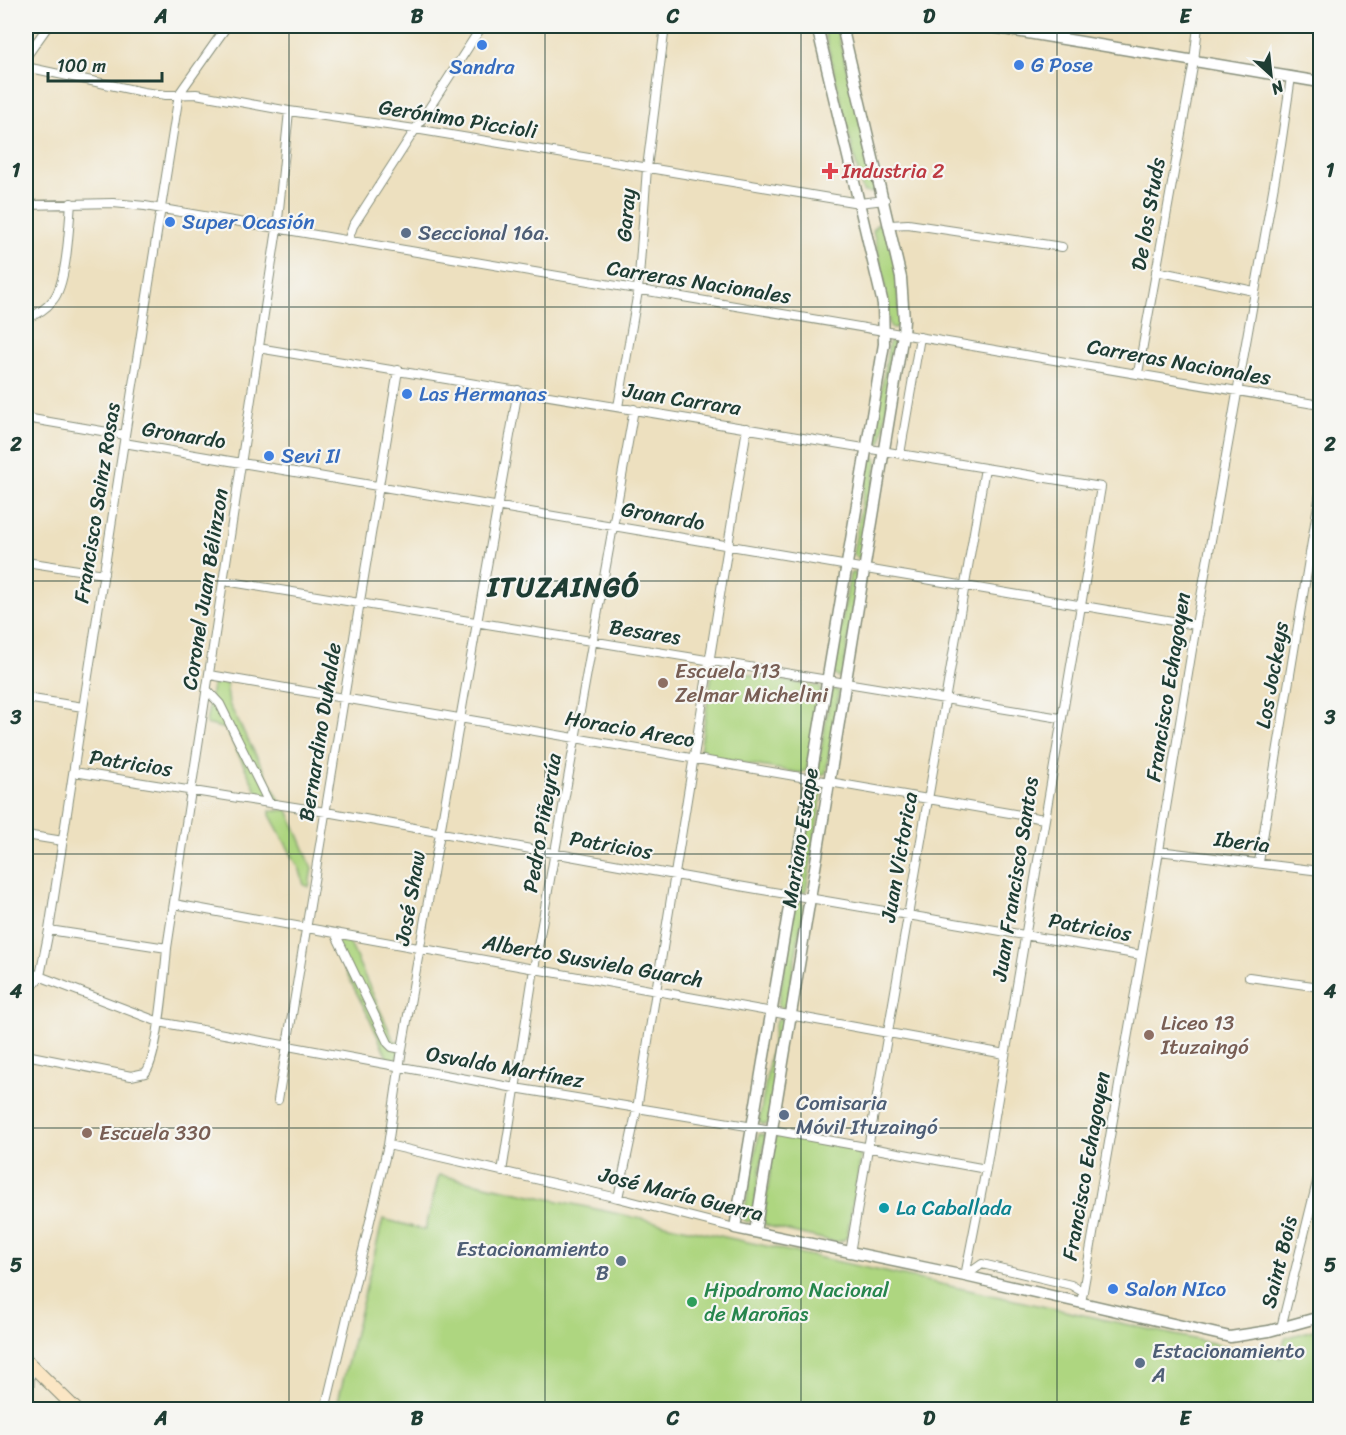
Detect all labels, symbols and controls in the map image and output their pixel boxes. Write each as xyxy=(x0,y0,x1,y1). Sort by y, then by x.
text: A xyxy=(153,0,168,34)
text: B xyxy=(411,0,424,34)
text: C xyxy=(666,0,680,34)
text: D xyxy=(923,0,936,34)
text: E xyxy=(1179,0,1192,34)
marker: Sandra xyxy=(475,38,489,52)
scale bar xyxy=(48,45,162,83)
north arrow xyxy=(1241,45,1301,105)
place label: G Pose xyxy=(1031,46,1093,84)
place label: Sandra xyxy=(449,48,515,86)
text: 100 m xyxy=(57,50,106,82)
marker: G Pose xyxy=(1012,58,1026,72)
text: N xyxy=(1265,72,1290,104)
street label: Gerónimo Piccioli xyxy=(376,88,541,150)
place label: Industria 2 xyxy=(841,152,944,190)
text: 1 xyxy=(12,153,21,188)
text: 1 xyxy=(1326,153,1335,188)
street label: De los Studs xyxy=(1119,154,1177,274)
marker: Industria 2 xyxy=(823,164,837,178)
street label: Garay xyxy=(605,187,647,243)
place label: Super Ocasión xyxy=(182,203,314,241)
place label: Seccional 16a. xyxy=(418,214,550,252)
marker: Super Ocasión xyxy=(163,215,177,229)
marker: Seccional 16a. xyxy=(399,226,413,240)
street label: Carreras Nacionales xyxy=(604,249,794,315)
street label: Carreras Nacionales xyxy=(1084,327,1274,397)
street label: Juan Carrara xyxy=(619,371,744,427)
place label: Las Hermanas xyxy=(419,375,547,413)
marker: Las Hermanas xyxy=(400,387,414,401)
street label: Francisco Sainz Rosas xyxy=(62,400,132,606)
street label: Gronardo xyxy=(139,410,229,460)
text: 2 xyxy=(9,427,22,462)
text: 2 xyxy=(1323,427,1336,462)
place label: Sevi II xyxy=(281,437,341,475)
marker: Sevi II xyxy=(262,449,276,463)
street label: Coronel Juan Bélinzon xyxy=(170,485,240,693)
street label: Gronardo xyxy=(618,490,708,542)
district label: ITUZAINGÓ xyxy=(486,563,640,611)
street label: Francisco Echagoyen xyxy=(1134,590,1202,784)
street label: Besares xyxy=(607,608,684,656)
street label: Los Jockeys xyxy=(1244,618,1300,732)
street label: Bernardino Duhalde xyxy=(287,640,353,824)
place label: Escuela 113 Zelmar Michelini xyxy=(675,652,829,714)
marker: Escuela 113 Zelmar Michelini xyxy=(656,676,670,690)
street label: Horacio Areco xyxy=(562,699,698,759)
text: 3 xyxy=(10,700,22,735)
text: 3 xyxy=(1324,700,1336,735)
street label: Patricios xyxy=(87,738,176,788)
street label: Pedro Piñeyrúa xyxy=(511,750,573,896)
street label: Mariano Estape xyxy=(770,765,830,911)
street label: Juan Francisco Santos xyxy=(980,774,1050,985)
street label: Juan Victorica xyxy=(869,788,929,926)
street label: Patricios xyxy=(567,819,656,871)
street label: Iberia xyxy=(1211,820,1272,864)
street label: José Shaw xyxy=(383,847,437,949)
street label: Patricios xyxy=(1046,901,1135,953)
street label: Alberto Susviela Guarch xyxy=(479,923,706,999)
text: 4 xyxy=(9,974,23,1009)
text: 4 xyxy=(1323,974,1337,1009)
place label: Liceo 13 Ituzaingó xyxy=(1160,1004,1249,1066)
marker: Liceo 13 Ituzaingó xyxy=(1142,1028,1156,1042)
street label: Osvaldo Martínez xyxy=(423,1034,588,1100)
street label: Francisco Echagoyen xyxy=(1051,1068,1121,1264)
place label: Comisaria Móvil Ituzaingó xyxy=(796,1084,938,1146)
marker: Comisaria Móvil Ituzaingó xyxy=(777,1108,791,1122)
place label: Escuela 330 xyxy=(99,1114,211,1152)
marker: Escuela 330 xyxy=(80,1126,94,1140)
street label: José María Guerra xyxy=(594,1155,768,1233)
place label: La Caballada xyxy=(896,1189,1012,1227)
marker: La Caballada xyxy=(877,1201,891,1215)
street label: Saint Bois xyxy=(1249,1212,1309,1312)
place label: Estacionamiento B xyxy=(456,1230,609,1292)
text: 5 xyxy=(10,1248,22,1283)
text: 5 xyxy=(1324,1248,1336,1283)
marker: Estacionamiento B xyxy=(614,1254,628,1268)
place label: Salon NIco xyxy=(1125,1270,1226,1308)
place label: Hipodromo Nacional de Maroñas xyxy=(704,1271,890,1333)
marker: Salon NIco xyxy=(1106,1282,1120,1296)
marker: Hipodromo Nacional de Maroñas xyxy=(685,1295,699,1309)
place label: Estacionamiento A xyxy=(1151,1332,1305,1394)
marker: Estacionamiento A xyxy=(1133,1356,1147,1370)
text: A xyxy=(153,1401,168,1435)
text: B xyxy=(411,1401,424,1435)
text: C xyxy=(666,1401,680,1435)
text: D xyxy=(923,1401,936,1435)
text: E xyxy=(1179,1401,1192,1435)

